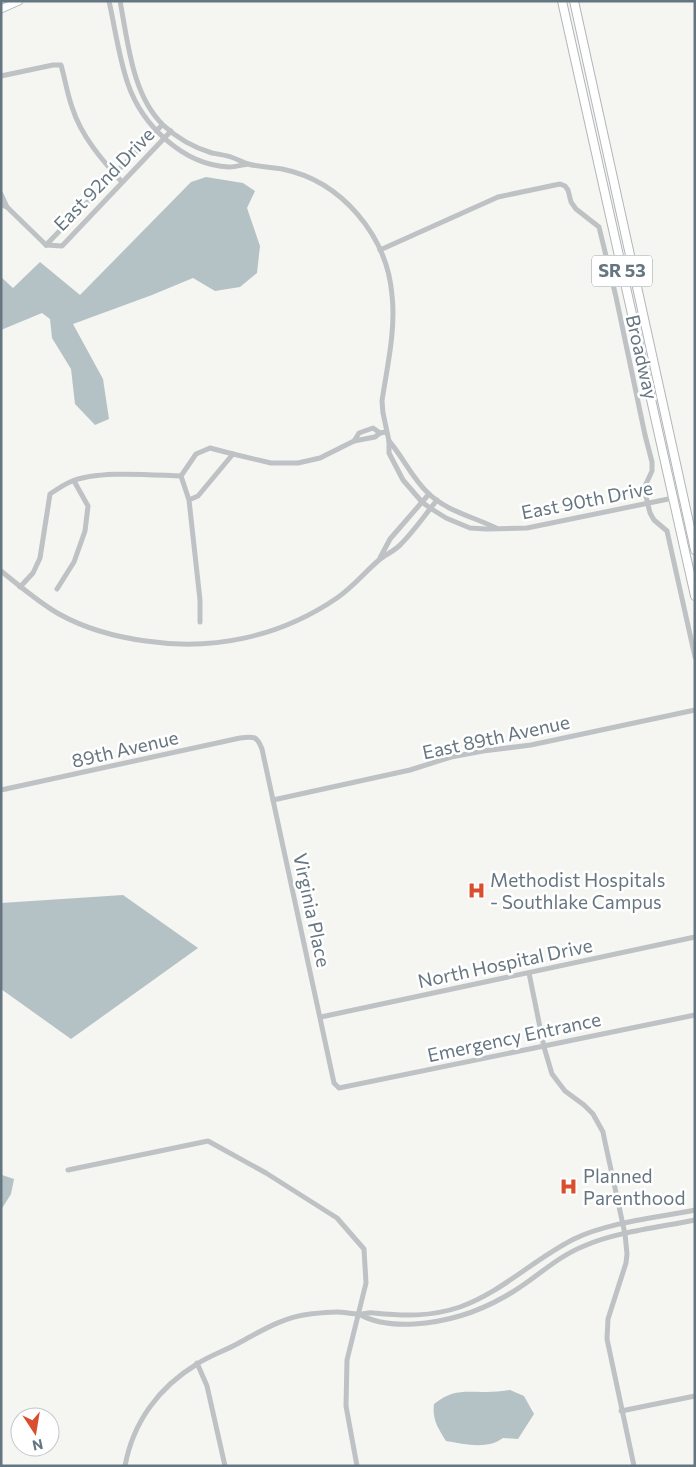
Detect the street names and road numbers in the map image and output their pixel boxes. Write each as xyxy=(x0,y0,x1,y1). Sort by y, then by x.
street label: East 92nd Drive xyxy=(49,122,159,235)
road number: SR 53 xyxy=(592,256,652,286)
street label: Broadway xyxy=(622,312,663,402)
street label: East 90th Drive xyxy=(519,475,655,524)
street label: East 89th Avenue xyxy=(420,710,572,763)
street label: 89th Avenue xyxy=(69,725,180,772)
street label: Virginia Place xyxy=(289,851,336,969)
street label: North Hospital Drive xyxy=(416,933,594,992)
street label: Emergency Entrance xyxy=(425,1007,603,1066)

